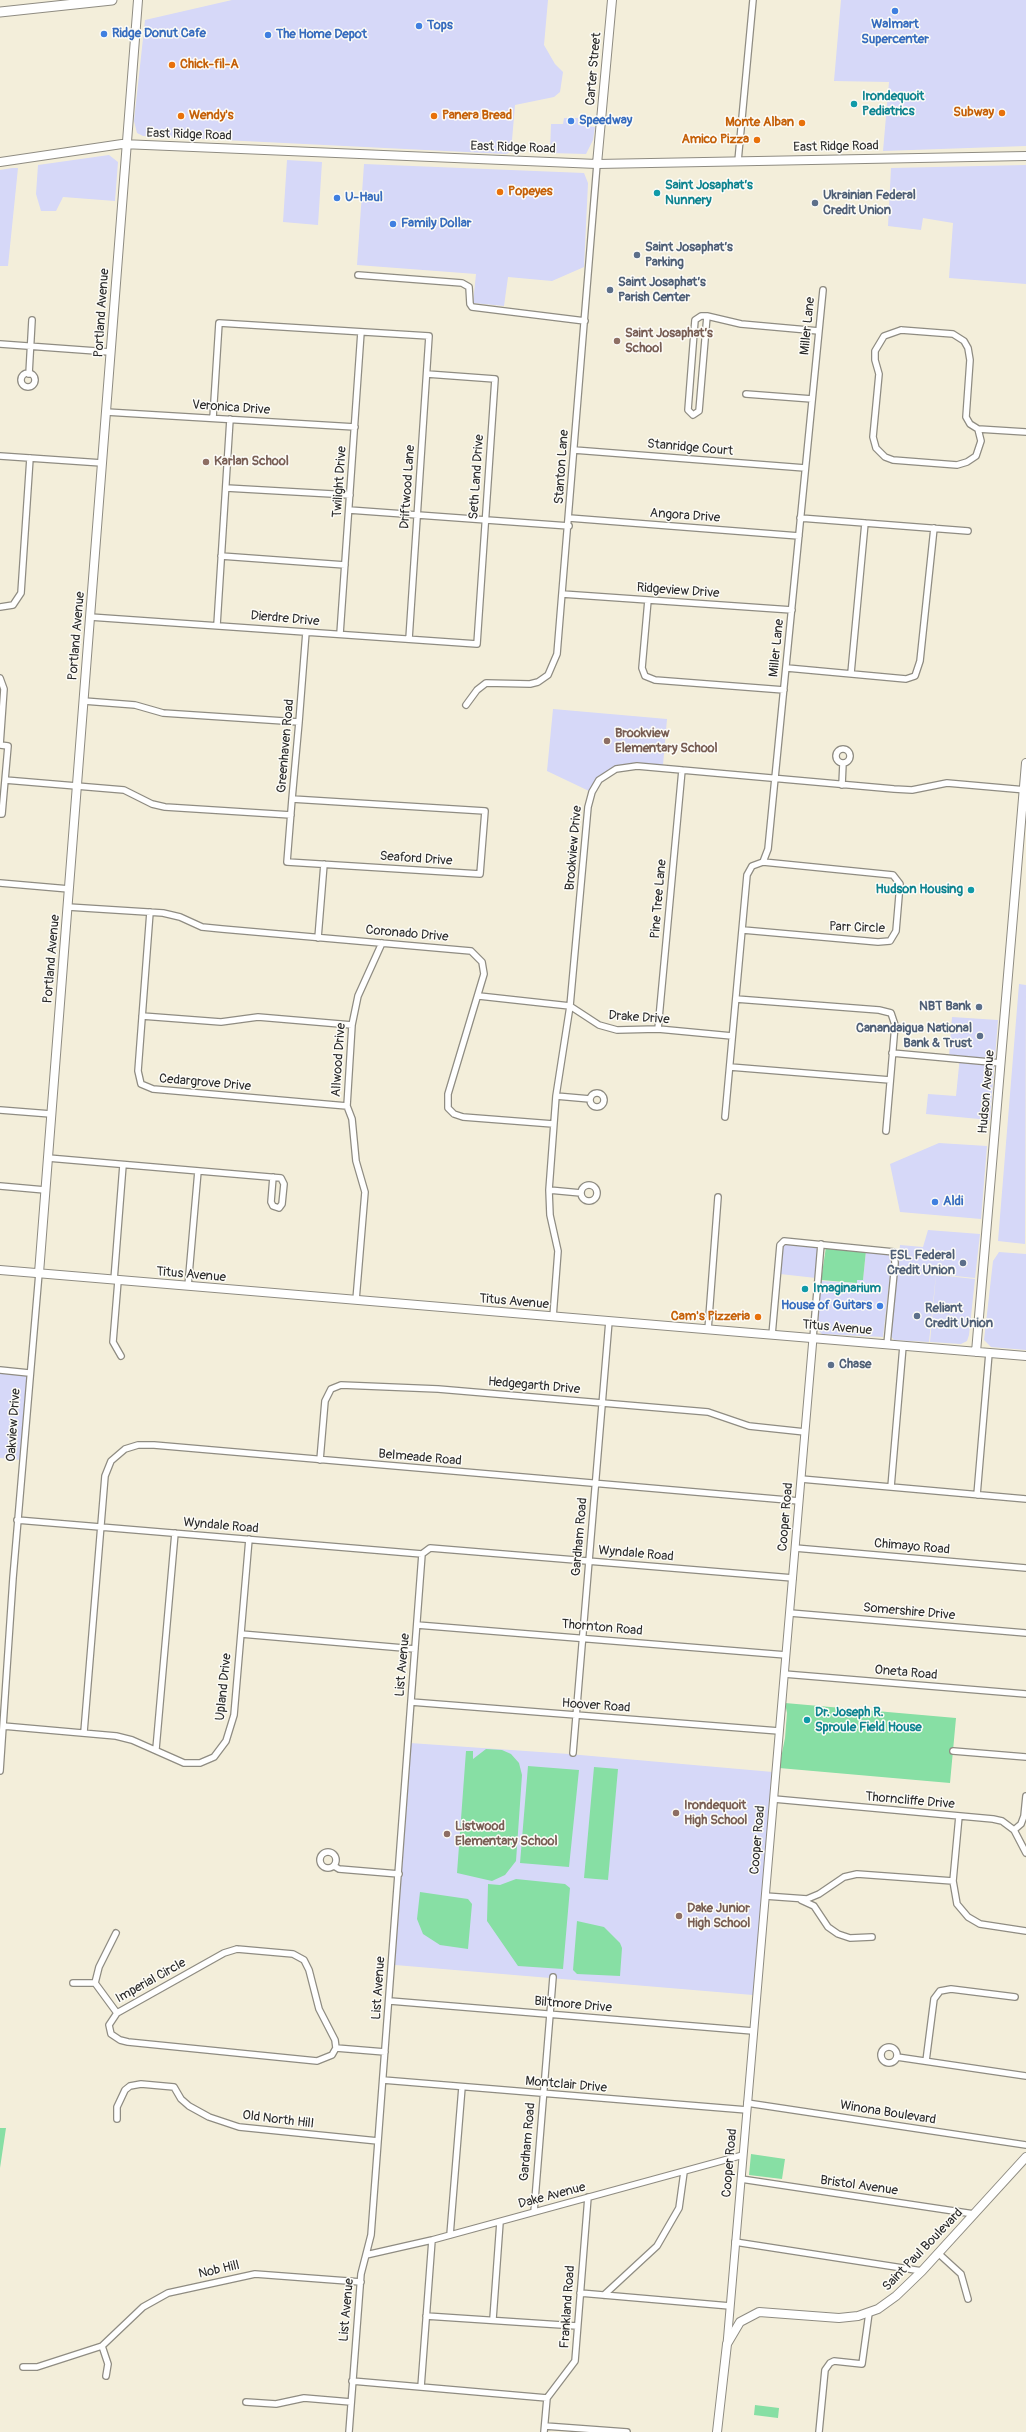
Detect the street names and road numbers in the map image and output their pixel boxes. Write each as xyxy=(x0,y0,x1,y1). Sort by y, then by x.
street label: Carter Street xyxy=(583,32,605,106)
street label: East Ridge Road xyxy=(146,126,232,144)
street label: East Ridge Road xyxy=(793,138,879,156)
street label: East Ridge Road xyxy=(470,139,556,157)
street label: Portland Avenue xyxy=(91,268,113,358)
street label: Miller Lane xyxy=(797,296,819,356)
street label: Veronica Drive xyxy=(191,397,271,419)
street label: Stanton Lane xyxy=(552,429,572,505)
street label: Seth Land Drive xyxy=(466,434,488,520)
street label: Stanridge Court xyxy=(646,436,734,460)
street label: Driftwood Lane xyxy=(397,444,419,530)
street label: Twilight Drive xyxy=(330,446,350,518)
street label: Angora Drive xyxy=(649,506,721,526)
street label: Ridgeview Drive xyxy=(636,580,720,602)
street label: Portland Avenue xyxy=(65,591,89,681)
street label: Dierdre Drive xyxy=(250,608,320,630)
street label: Miller Lane xyxy=(766,618,788,678)
street label: Greenhaven Road xyxy=(274,698,298,794)
street label: Brookview Drive xyxy=(563,805,585,891)
street label: Seaford Drive xyxy=(379,849,453,869)
street label: Pine Tree Lane xyxy=(648,859,670,939)
street label: Portland Avenue xyxy=(40,914,64,1004)
street label: Parr Circle xyxy=(829,919,885,937)
street label: Coronado Drive xyxy=(365,923,449,945)
street label: Drake Drive xyxy=(608,1008,670,1028)
street label: Allwood Drive xyxy=(329,1022,349,1098)
street label: Hudson Avenue xyxy=(976,1050,998,1134)
street label: Cedargrove Drive xyxy=(158,1071,252,1095)
street label: Titus Avenue xyxy=(156,1264,226,1286)
street label: Titus Avenue xyxy=(479,1291,549,1313)
street label: Titus Avenue xyxy=(802,1317,872,1339)
street label: Hedgegarth Drive xyxy=(487,1374,581,1398)
street label: Oakview Drive xyxy=(4,1388,24,1462)
street label: Belmeade Road xyxy=(378,1447,462,1469)
street label: Cooper Road xyxy=(775,1482,797,1552)
street label: Gardham Road xyxy=(569,1497,591,1577)
street label: Wyndale Road xyxy=(183,1515,259,1537)
street label: Chimayo Road xyxy=(873,1536,951,1558)
street label: Wyndale Road xyxy=(598,1543,674,1565)
street label: Somershire Drive xyxy=(862,1600,956,1624)
street label: Thornton Road xyxy=(561,1617,643,1639)
street label: List Avenue xyxy=(392,1633,414,1697)
street label: Upland Drive xyxy=(213,1652,235,1722)
street label: Oneta Road xyxy=(874,1662,938,1684)
street label: Hoover Road xyxy=(561,1696,631,1716)
street label: Thorncliffe Drive xyxy=(865,1789,955,1813)
street label: Cooper Road xyxy=(747,1805,769,1875)
street label: Imperial Circle xyxy=(113,1955,189,2007)
street label: List Avenue xyxy=(369,1956,389,2020)
street label: Biltmore Drive xyxy=(534,1994,612,2016)
street label: Montclair Drive xyxy=(525,2074,607,2096)
street label: Winona Boulevard xyxy=(839,2098,937,2128)
street label: Gardham Road xyxy=(517,2102,539,2182)
street label: Old North Hill xyxy=(241,2108,315,2132)
street label: Cooper Road xyxy=(719,2128,741,2198)
street label: Bristol Avenue xyxy=(819,2173,899,2199)
street label: Dake Avenue xyxy=(517,2180,587,2212)
street label: Saint Paul Boulevard xyxy=(880,2205,966,2295)
street label: Nob Hill xyxy=(197,2258,241,2282)
street label: Frankland Road xyxy=(557,2265,579,2349)
street label: List Avenue xyxy=(336,2278,358,2342)

